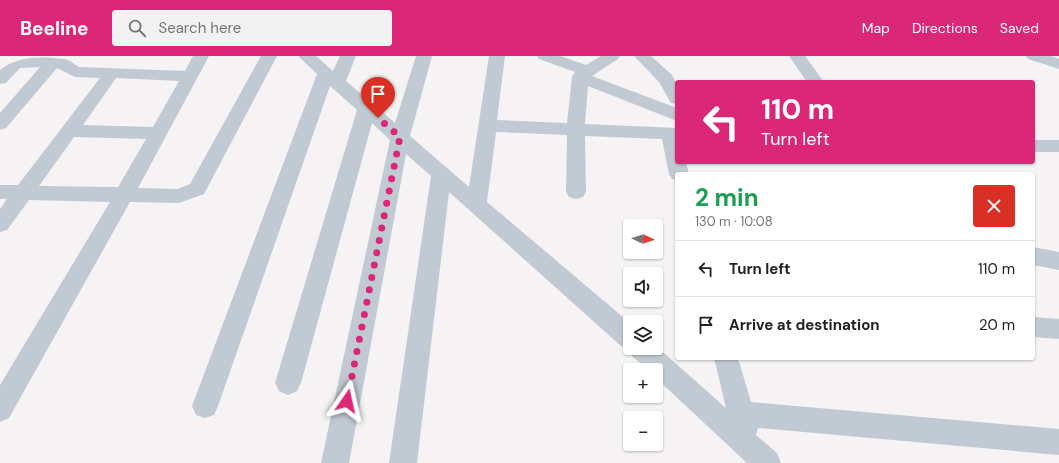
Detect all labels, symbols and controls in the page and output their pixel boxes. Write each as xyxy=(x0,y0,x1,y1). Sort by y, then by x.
search box xyxy=(112,10,392,46)
text: Beeline xyxy=(20,16,88,41)
icon: search xyxy=(126,17,148,39)
text: Search here xyxy=(158,18,241,38)
text: Map xyxy=(862,19,890,37)
text: Directions xyxy=(912,19,978,37)
text: Saved xyxy=(1000,19,1039,37)
pin xyxy=(361,77,395,118)
icon: arrive xyxy=(367,83,389,105)
text: 110 m xyxy=(761,91,834,128)
icon: left xyxy=(695,96,747,148)
text: Turn left xyxy=(761,127,830,151)
text: 2 min xyxy=(695,182,758,213)
button: close xyxy=(973,185,1015,227)
text: 130 m · 10:08 xyxy=(695,213,773,230)
north arrow xyxy=(623,219,663,259)
map controls xyxy=(623,219,663,451)
icon: left xyxy=(695,258,717,280)
text: Turn left xyxy=(729,259,790,279)
text: 110 m xyxy=(978,259,1015,279)
button: sound xyxy=(623,267,663,307)
icon: arrive xyxy=(695,314,717,336)
button: layers xyxy=(623,315,663,355)
text: Arrive at destination xyxy=(729,315,880,335)
text: 20 m xyxy=(979,315,1015,335)
button: + xyxy=(623,363,663,403)
position arrow xyxy=(326,380,368,422)
button: − xyxy=(623,411,663,451)

